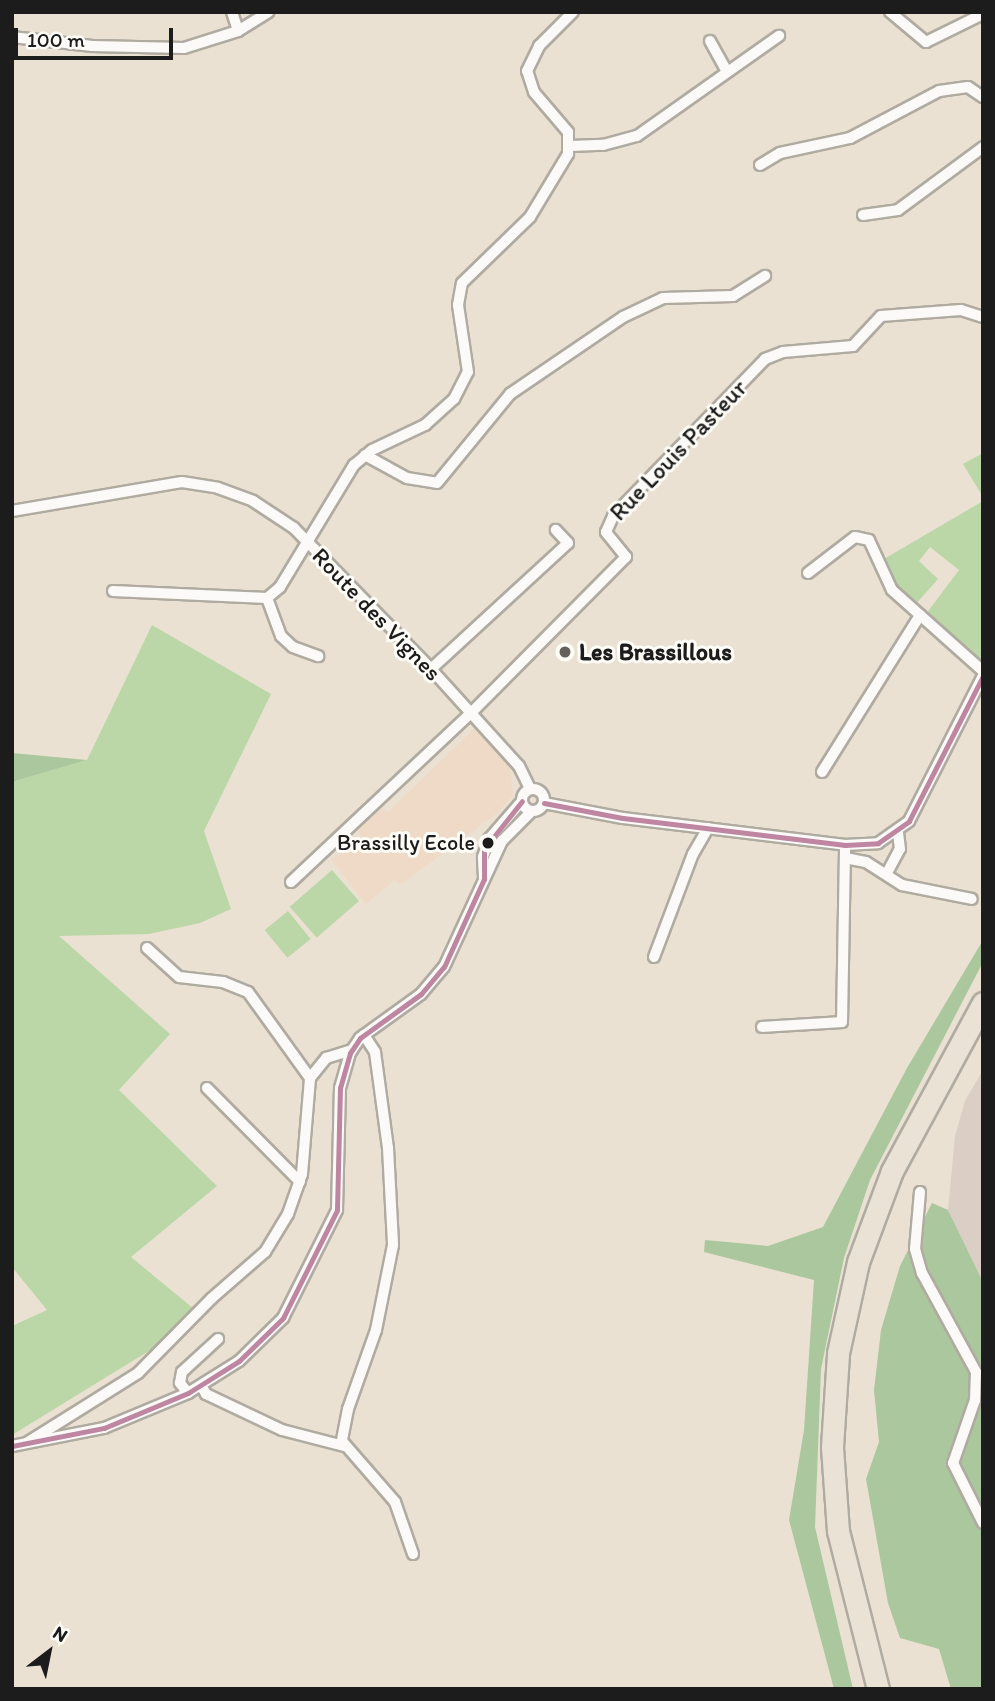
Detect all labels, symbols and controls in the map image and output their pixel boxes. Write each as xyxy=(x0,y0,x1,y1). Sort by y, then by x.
scale bar xyxy=(18,14,177,58)
text: 100 m xyxy=(27,27,85,52)
street label: Rue Louis Pasteur xyxy=(604,374,752,526)
street label: Route des Vignes xyxy=(306,541,448,687)
place label: Les Brassillous xyxy=(579,638,734,666)
marker: Les Brassillous xyxy=(557,644,573,660)
place label: Brassilly Ecole xyxy=(337,830,475,856)
marker: Brassilly Ecole xyxy=(481,836,495,850)
north arrow xyxy=(14,1617,84,1687)
text: N xyxy=(49,1621,72,1647)

